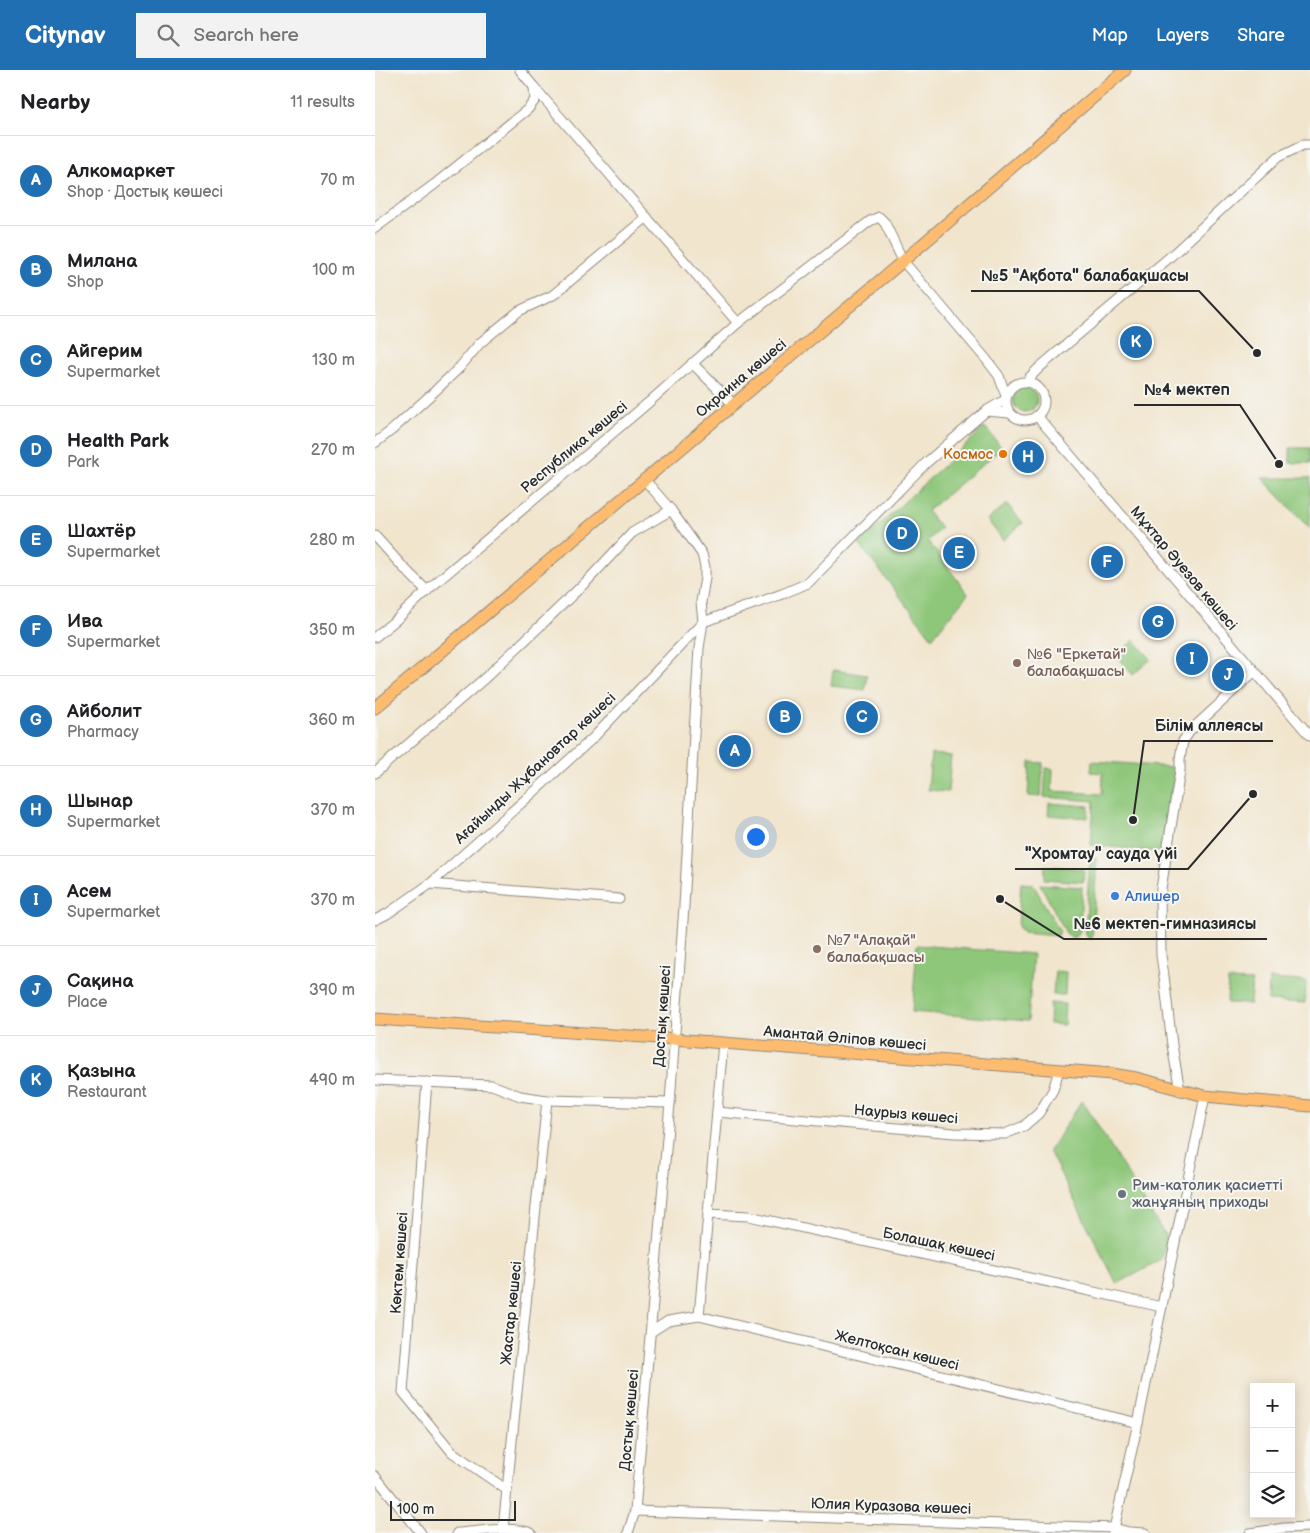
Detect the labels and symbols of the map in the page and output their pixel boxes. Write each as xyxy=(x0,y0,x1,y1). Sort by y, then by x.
callout: №5 "Ақбота" балабақшасы xyxy=(971,260,1199,291)
text: №5 "Ақбота" балабақшасы xyxy=(981,267,1189,286)
pin: K xyxy=(1120,323,1152,361)
street label: Окраина көшесі xyxy=(692,335,791,422)
callout: №4 мектеп xyxy=(1134,374,1240,405)
text: №4 мектеп xyxy=(1144,381,1230,400)
street label: Республика көшесі xyxy=(517,397,632,498)
pin: H xyxy=(1012,438,1044,476)
place label: Космос xyxy=(943,445,994,464)
marker: Космос xyxy=(997,448,1009,460)
street label: Мұхтар Әуезов көшесі xyxy=(1126,502,1241,635)
pin: D xyxy=(886,515,918,553)
pin: E xyxy=(943,534,975,572)
pin: F xyxy=(1091,543,1123,581)
pin: G xyxy=(1142,603,1174,641)
pin: I xyxy=(1176,640,1208,678)
place label: №6 "Еркетай" балабақшасы xyxy=(1027,645,1126,681)
pin: J xyxy=(1212,656,1244,694)
marker: №6 "Еркетай" балабақшасы xyxy=(1011,657,1023,669)
street label: Ағайынды Жұбановтар көшесі xyxy=(450,689,620,849)
pin: B xyxy=(769,698,801,736)
pin: C xyxy=(846,698,878,736)
callout: Білім аллеясы xyxy=(1144,710,1273,741)
text: Білім аллеясы xyxy=(1155,717,1263,736)
pin: A xyxy=(719,732,751,770)
your location xyxy=(743,824,769,850)
callout: "Хромтау" сауда үйі xyxy=(1015,838,1188,869)
text: "Хромтау" сауда үйі xyxy=(1025,845,1177,864)
place label: Алишер xyxy=(1124,887,1180,906)
marker: Алишер xyxy=(1109,890,1121,902)
callout: №6 мектеп-гимназиясы xyxy=(1064,908,1267,939)
text: №6 мектеп-гимназиясы xyxy=(1074,915,1257,934)
place label: №7 "Алақай" балабақшасы xyxy=(827,931,925,967)
marker: №7 "Алақай" балабақшасы xyxy=(811,943,823,955)
street label: Достық көшесі xyxy=(649,964,676,1068)
street label: Амантай Әліпов көшесі xyxy=(762,1022,927,1055)
street label: Наурыз көшесі xyxy=(853,1100,959,1129)
place label: Рим-католик қасиетті жанұяның приходы xyxy=(1132,1176,1283,1212)
marker: Рим-католик қасиетті жанұяның приходы xyxy=(1116,1188,1128,1200)
street label: Көктем көшесі xyxy=(386,1211,413,1315)
street label: Болашақ көшесі xyxy=(881,1223,997,1266)
street label: Жастар көшесі xyxy=(497,1260,526,1366)
street label: Желтоқсан көшесі xyxy=(833,1326,961,1375)
street label: Достық көшесі xyxy=(616,1368,643,1472)
street label: Юлия Куразова көшесі xyxy=(810,1494,972,1519)
scale bar xyxy=(390,1498,516,1521)

